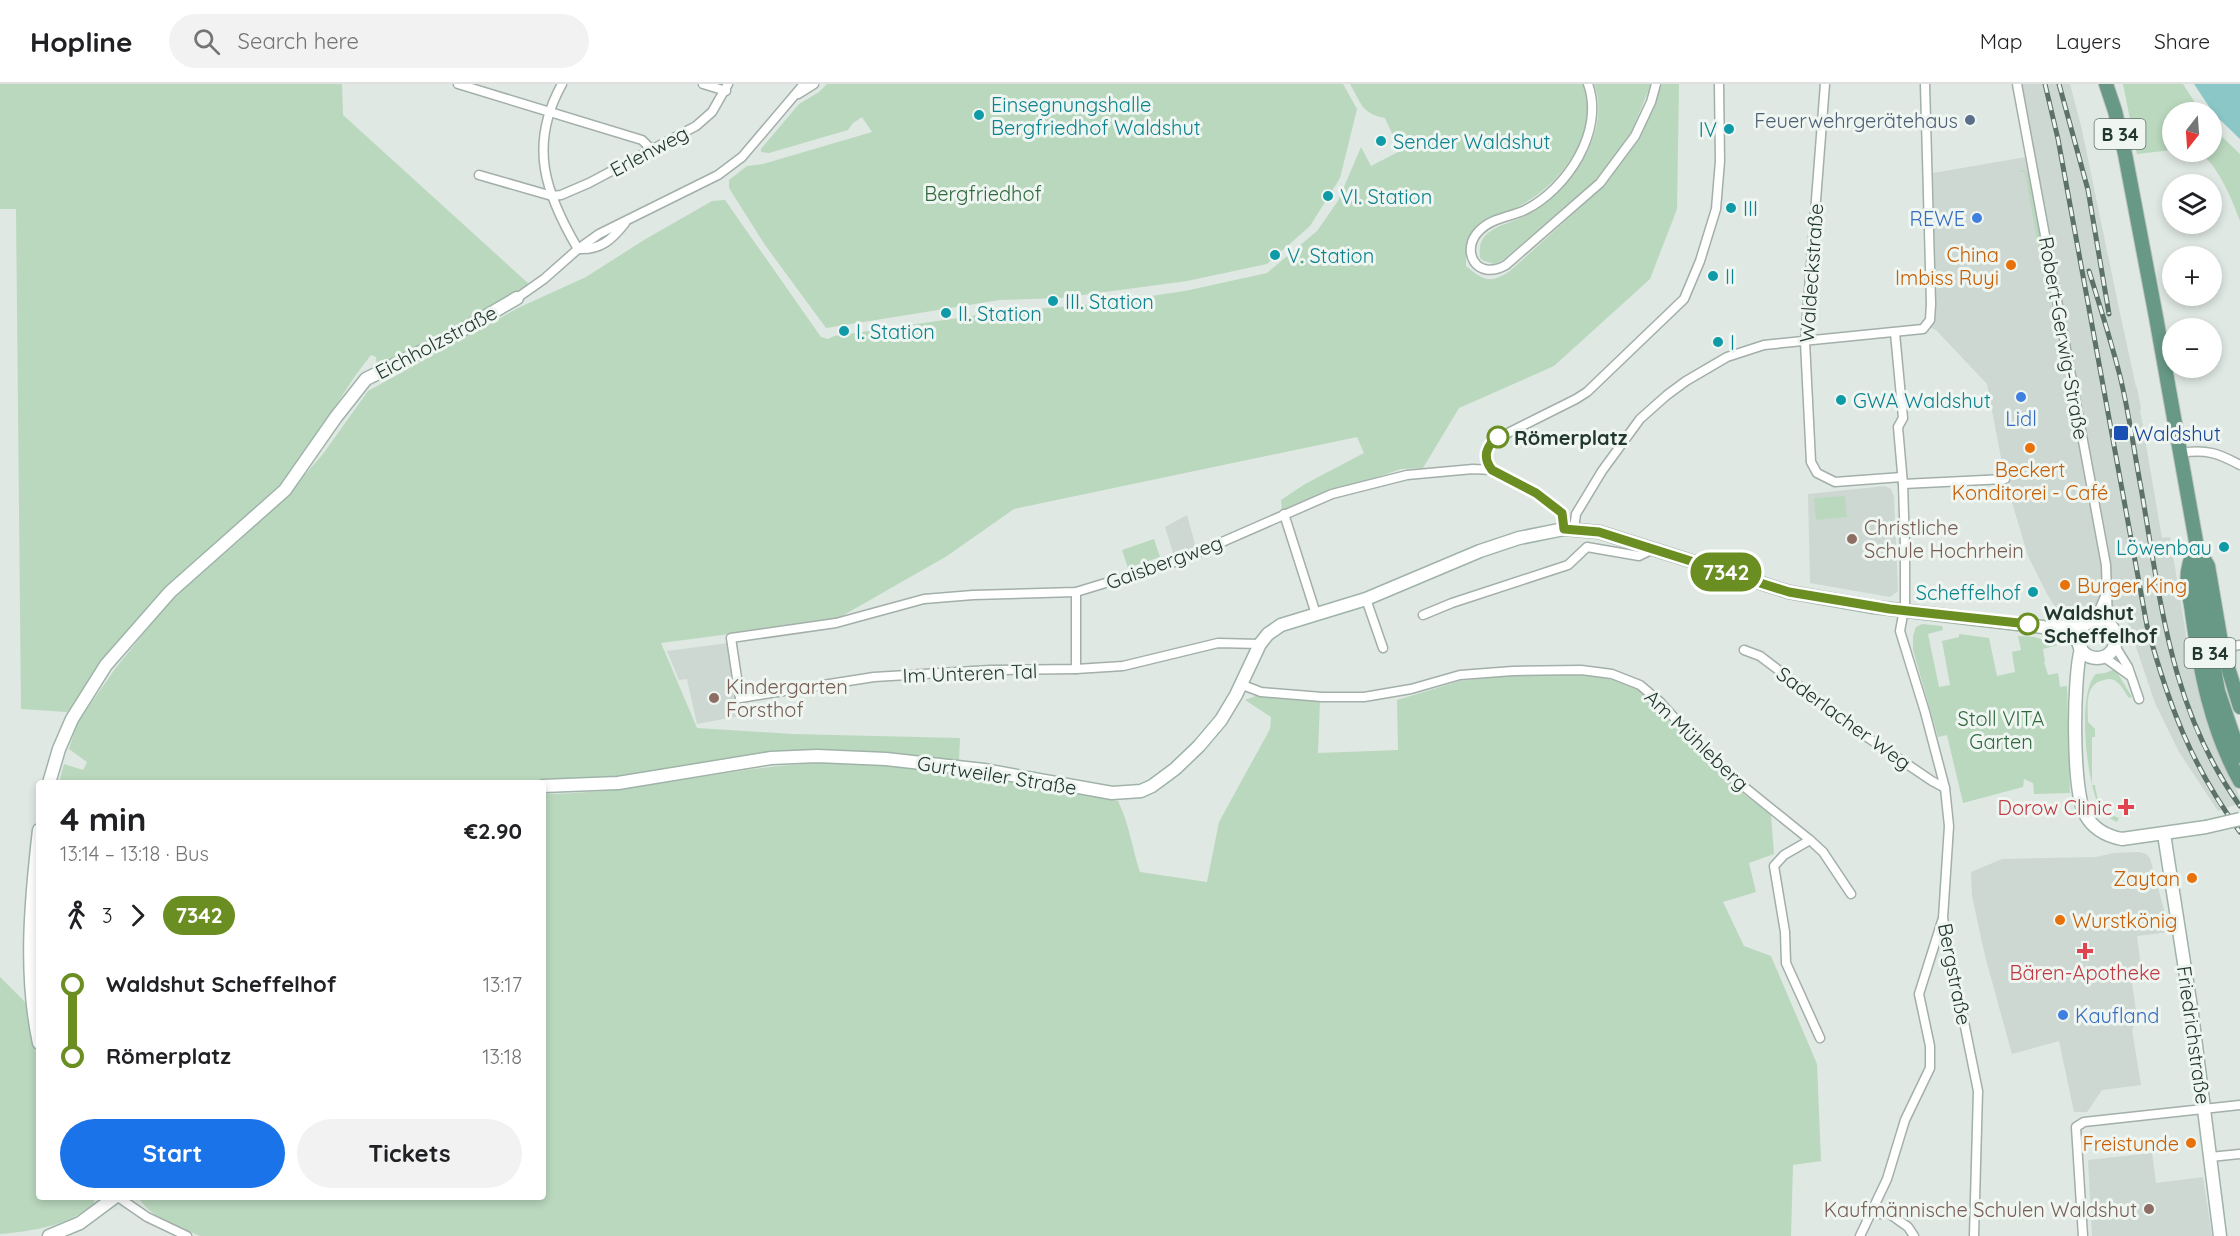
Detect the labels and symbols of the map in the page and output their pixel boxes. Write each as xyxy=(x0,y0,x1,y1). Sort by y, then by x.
place label: Einsegnungshalle Bergfriedhof Waldshut xyxy=(991,92,1201,140)
north arrow xyxy=(2162,102,2222,162)
marker: Einsegnungshalle Bergfriedhof Waldshut xyxy=(972,108,986,122)
place label: Feuerwehrgerätehaus xyxy=(1754,108,1958,133)
marker: Feuerwehrgerätehaus xyxy=(1963,113,1977,127)
place label: IV xyxy=(1699,117,1717,142)
road number: B 34 xyxy=(2094,119,2146,149)
street label: Erlenweg xyxy=(606,120,692,182)
marker: IV xyxy=(1722,122,1736,136)
place label: Sender Waldshut xyxy=(1393,129,1551,154)
marker: Sender Waldshut xyxy=(1374,134,1388,148)
park label: Bergfriedhof xyxy=(924,181,1042,206)
place label: VI. Station xyxy=(1340,184,1432,209)
marker: VI. Station xyxy=(1321,189,1335,203)
place label: III xyxy=(1743,196,1758,221)
marker: III xyxy=(1724,201,1738,215)
street label: Waldeckstraße xyxy=(1794,203,1828,343)
place label: REWE xyxy=(1910,206,1965,231)
marker: REWE xyxy=(1970,211,1984,225)
street label: Robert-Gerwig-Straße xyxy=(2034,235,2094,441)
place label: China Imbiss Ruyi xyxy=(1895,242,1999,290)
place label: V. Station xyxy=(1287,243,1374,268)
marker: V. Station xyxy=(1268,248,1282,262)
marker: China Imbiss Ruyi xyxy=(2004,258,2018,272)
place label: II xyxy=(1725,264,1735,289)
marker: II xyxy=(1706,269,1720,283)
place label: III. Station xyxy=(1065,289,1154,314)
marker: III. Station xyxy=(1046,294,1060,308)
street label: Eichholzstraße xyxy=(371,299,501,385)
place label: II. Station xyxy=(958,301,1042,326)
marker: II. Station xyxy=(939,306,953,320)
place label: I. Station xyxy=(856,319,935,344)
marker: I. Station xyxy=(837,324,851,338)
place label: I xyxy=(1730,330,1735,355)
marker: I xyxy=(1711,335,1725,349)
place label: GWA Waldshut xyxy=(1853,388,1991,413)
marker: Lidl xyxy=(2014,390,2028,404)
marker: GWA Waldshut xyxy=(1834,393,1848,407)
place label: Lidl xyxy=(2005,406,2037,431)
place label: Waldshut xyxy=(2134,421,2221,446)
marker: Waldshut xyxy=(2112,424,2130,442)
place label: Römerplatz xyxy=(1514,425,1628,450)
marker: Römerplatz xyxy=(1487,426,1509,448)
marker: Beckert Konditorei - Café xyxy=(2023,441,2037,455)
place label: Beckert Konditorei - Café xyxy=(1952,457,2108,505)
place label: Christliche Schule Hochrhein xyxy=(1864,515,2024,563)
street label: Gaisbergweg xyxy=(1102,529,1226,595)
marker: Christliche Schule Hochrhein xyxy=(1845,532,1859,546)
place label: Löwenbau xyxy=(2116,535,2212,560)
marker: Löwenbau xyxy=(2217,540,2231,554)
line badge: 7342 xyxy=(1684,552,1768,592)
place label: Burger King xyxy=(2077,573,2187,598)
marker: Burger King xyxy=(2058,578,2072,592)
place label: Scheffelhof xyxy=(1916,580,2021,605)
marker: Scheffelhof xyxy=(2026,585,2040,599)
place label: Waldshut Scheffelhof xyxy=(2044,600,2158,648)
marker: Waldshut Scheffelhof xyxy=(2017,613,2039,635)
road number: B 34 xyxy=(2184,638,2236,668)
street label: Im Unteren Tal xyxy=(902,658,1038,688)
street label: Saderlacher Weg xyxy=(1772,661,1916,775)
place label: Kindergarten Forsthof xyxy=(726,674,848,722)
street label: Am Mühleberg xyxy=(1640,684,1754,796)
marker: Kindergarten Forsthof xyxy=(707,691,721,705)
park label: Stoll VITA Garten xyxy=(1958,706,2045,754)
street label: Gurtweiler Straße xyxy=(916,750,1078,800)
place label: Dorow Clinic xyxy=(1997,795,2112,820)
marker: Dorow Clinic xyxy=(2117,798,2135,816)
place label: Zaytan xyxy=(2113,866,2180,891)
marker: Zaytan xyxy=(2185,871,2199,885)
place label: Wurstkönig xyxy=(2072,908,2177,933)
marker: Wurstkönig xyxy=(2053,913,2067,927)
street label: Bergstraße xyxy=(1933,921,1977,1027)
marker: Bären-Apotheke xyxy=(2078,944,2092,958)
place label: Bären-Apotheke xyxy=(2009,960,2161,985)
street label: Friedrichstraße xyxy=(2172,964,2216,1106)
place label: Kaufland xyxy=(2075,1003,2159,1028)
marker: Kaufland xyxy=(2056,1008,2070,1022)
place label: Freistunde xyxy=(2083,1131,2179,1156)
marker: Freistunde xyxy=(2184,1136,2198,1150)
place label: Kaufmännische Schulen Waldshut xyxy=(1824,1197,2137,1222)
marker: Kaufmännische Schulen Waldshut xyxy=(2142,1202,2156,1216)

